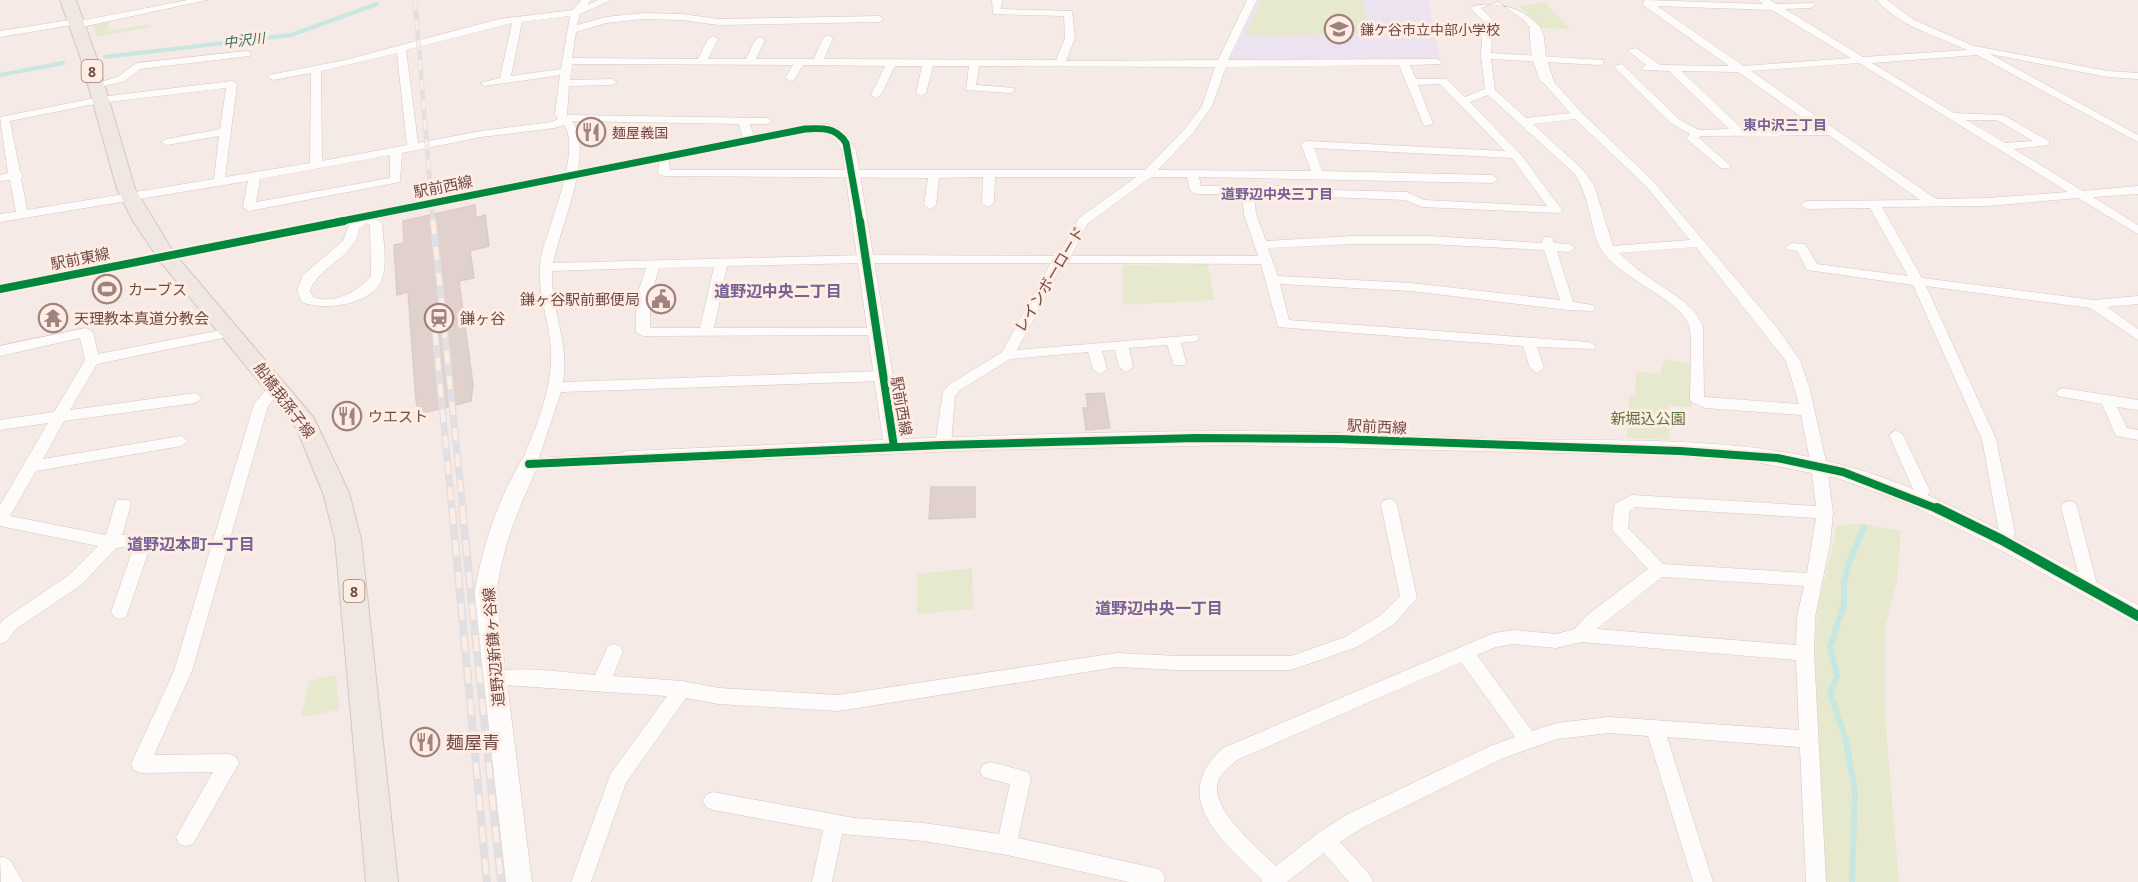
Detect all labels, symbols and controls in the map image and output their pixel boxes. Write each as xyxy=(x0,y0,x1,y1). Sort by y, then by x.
school or university icon: 鎌ケ谷市立中部小学校 xyxy=(1323,13,1355,45)
place label: 鎌ケ谷市立中部小学校 xyxy=(1360,20,1500,39)
water label: 中沢川 xyxy=(222,28,268,52)
road number: 8 xyxy=(82,60,103,82)
district label: 東中沢三丁目 xyxy=(1743,115,1827,134)
restaurant icon: 麺屋義国 xyxy=(575,116,607,148)
place label: 麺屋義国 xyxy=(612,123,668,142)
street label: 駅前西線 xyxy=(412,170,474,202)
district label: 道野辺中央三丁目 xyxy=(1221,184,1333,203)
street label: レインボーロード xyxy=(1010,222,1088,336)
street label: 駅前東線 xyxy=(49,242,111,274)
sports icon: カーブス xyxy=(91,273,123,305)
place label: カーブス xyxy=(128,279,187,299)
district label: 道野辺中央二丁目 xyxy=(714,280,842,302)
public building icon: 鎌ヶ谷駅前郵便局 xyxy=(645,283,677,315)
place label: 鎌ヶ谷駅前郵便局 xyxy=(520,289,640,309)
temple icon: 天理教本真道分教会 xyxy=(37,302,69,334)
station icon: 鎌ヶ谷 xyxy=(423,302,455,334)
place label: 天理教本真道分教会 xyxy=(74,308,209,328)
place label: 鎌ヶ谷 xyxy=(460,308,505,328)
street label: 船橋我孫子線 xyxy=(250,358,320,442)
street label: 駅前西線 xyxy=(887,375,917,437)
restaurant icon: ウエスト xyxy=(331,400,363,432)
place label: ウエスト xyxy=(368,406,428,426)
park label: 新堀込公園 xyxy=(1610,408,1686,428)
street label: 駅前西線 xyxy=(1347,414,1407,438)
district label: 道野辺本町一丁目 xyxy=(127,533,255,555)
road number: 8 xyxy=(344,580,364,602)
street label: 道野辺新鎌ヶ谷線 xyxy=(478,586,508,708)
district label: 道野辺中央一丁目 xyxy=(1095,597,1223,619)
restaurant icon: 麺屋青 xyxy=(409,726,441,758)
place label: 麺屋青 xyxy=(446,730,500,754)

